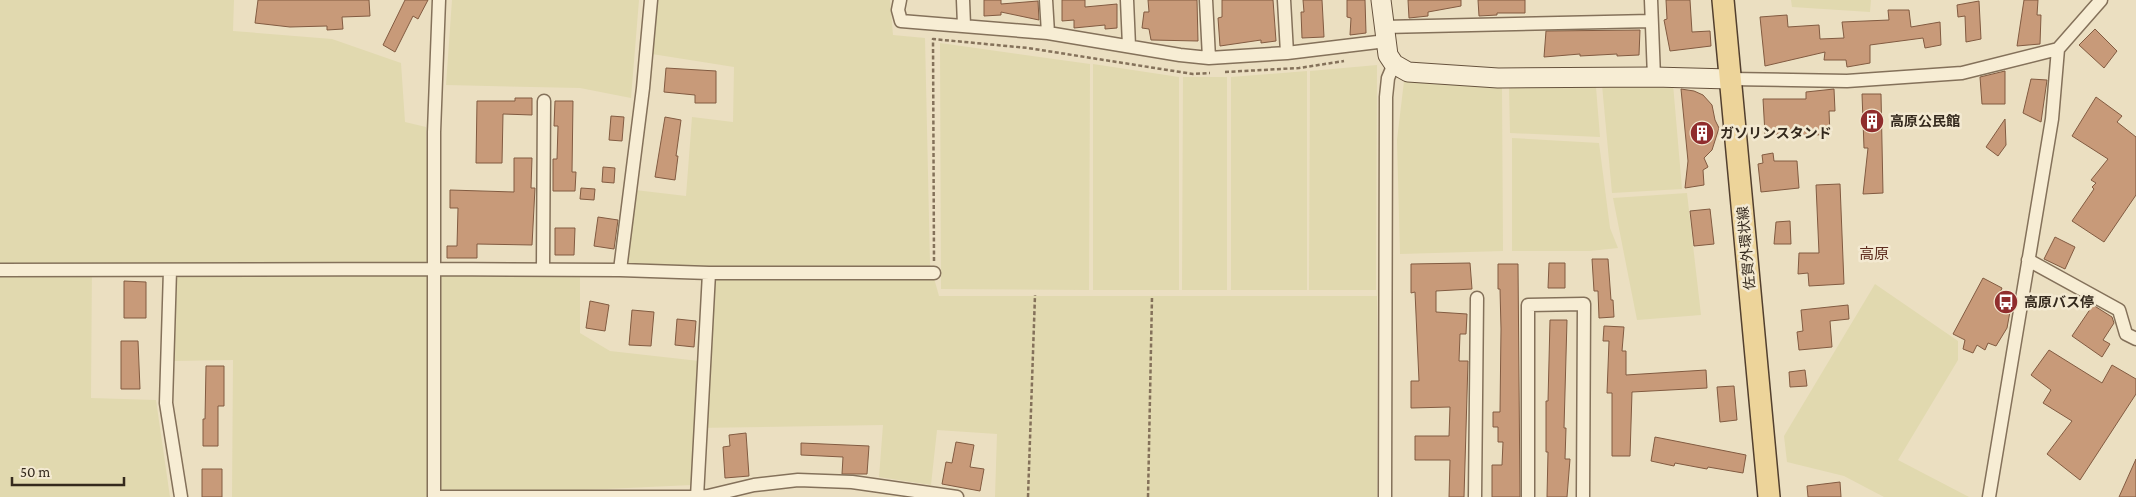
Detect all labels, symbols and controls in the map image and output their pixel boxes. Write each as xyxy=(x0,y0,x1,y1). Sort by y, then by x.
building icon: 高原公民館 xyxy=(1859,108,1885,134)
place label: 高原公民館 xyxy=(1890,113,1960,129)
building icon: ガソリンスタンド xyxy=(1689,120,1715,146)
place label: ガソリンスタンド xyxy=(1720,125,1832,141)
street label: 佐賀外環状線 xyxy=(1734,205,1758,291)
district label: 高原 xyxy=(1859,246,1889,262)
bus stop icon: 高原バス停 xyxy=(1993,289,2019,315)
place label: 高原バス停 xyxy=(2024,294,2094,310)
scale bar xyxy=(12,454,125,486)
text: 50 m xyxy=(20,464,50,480)

